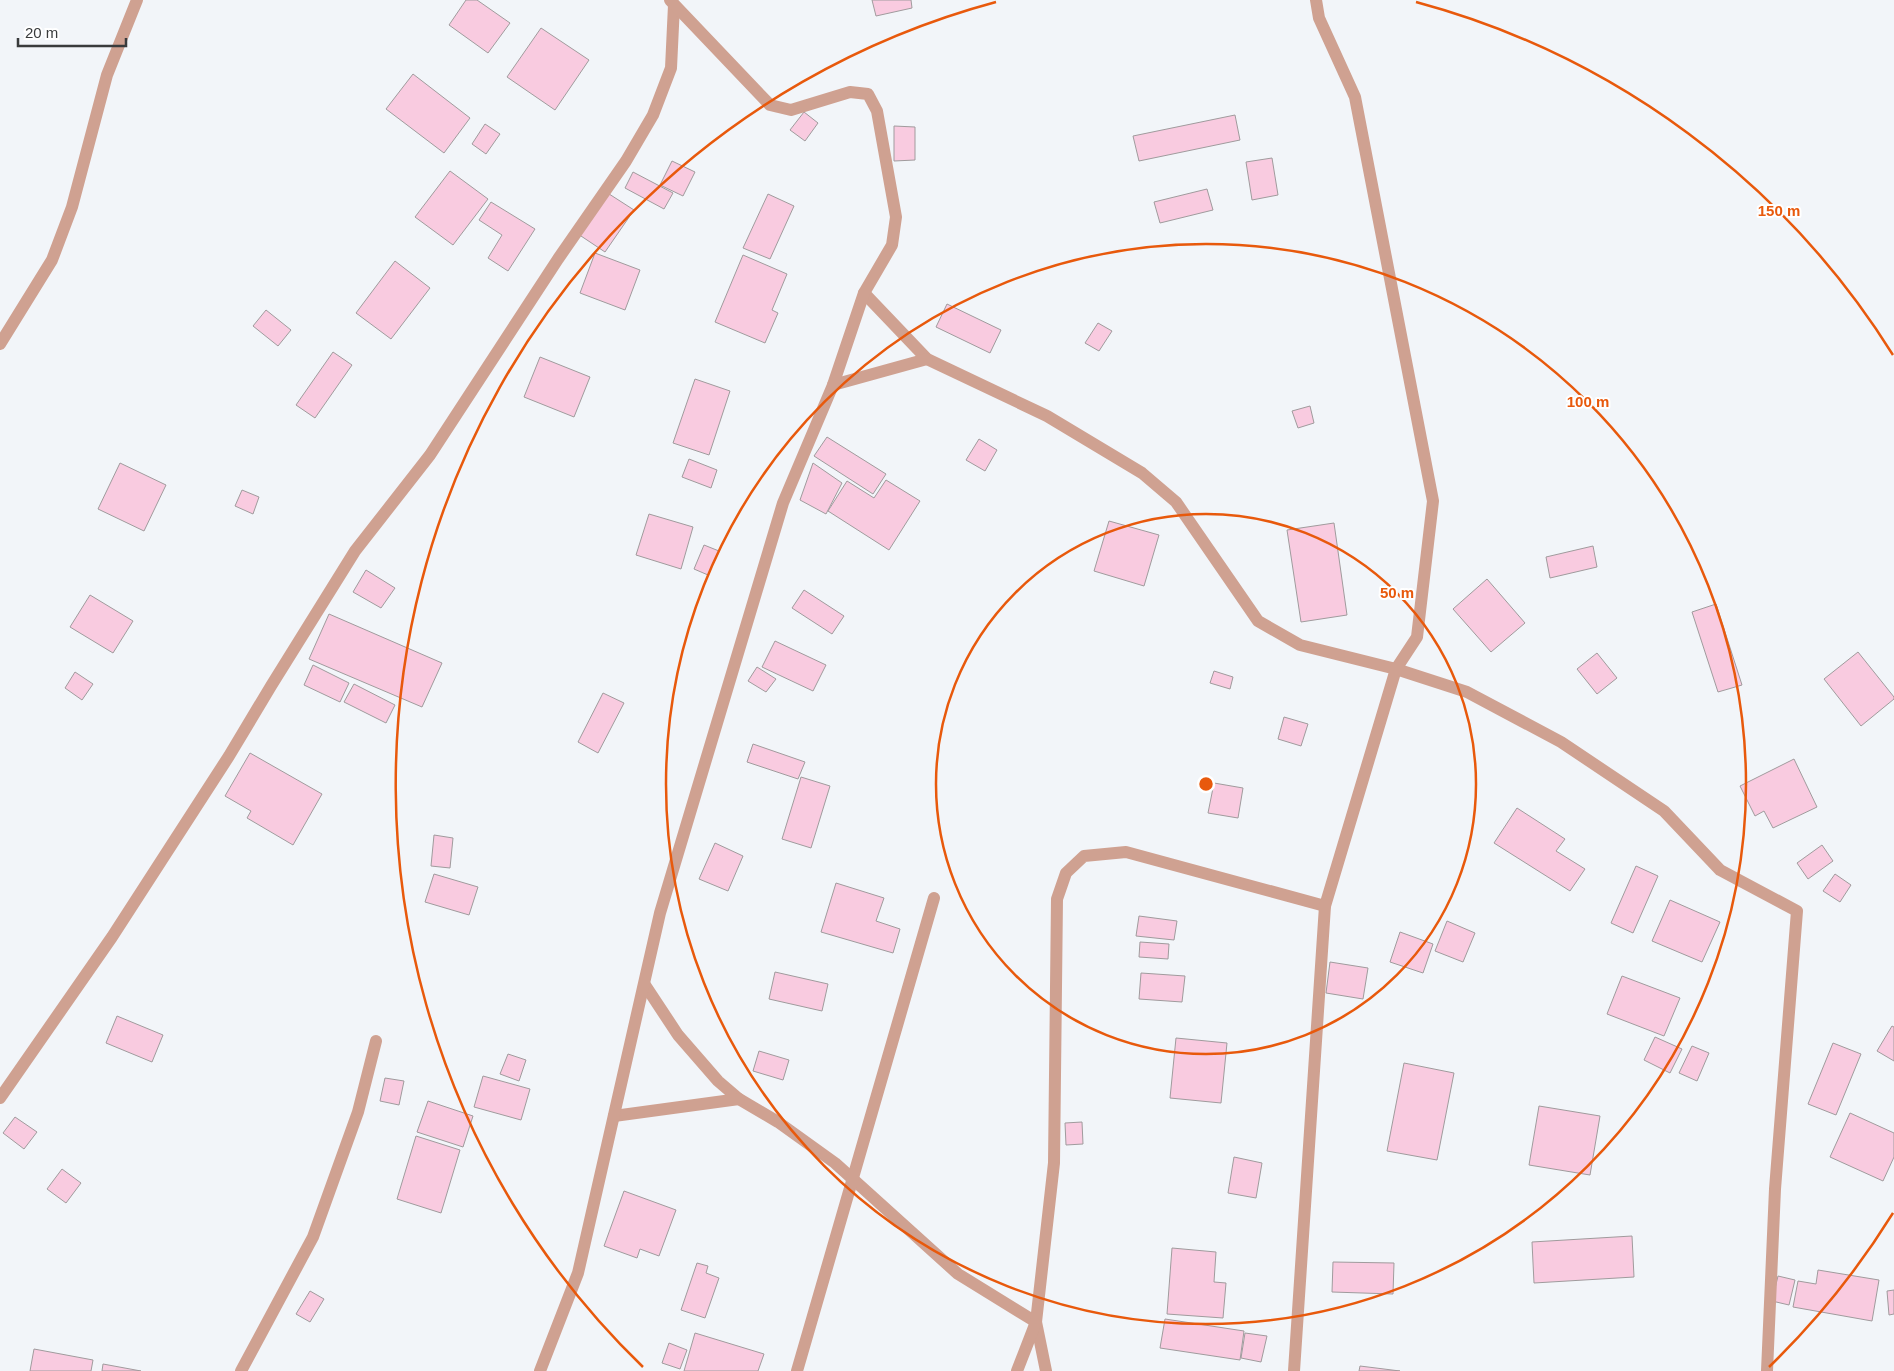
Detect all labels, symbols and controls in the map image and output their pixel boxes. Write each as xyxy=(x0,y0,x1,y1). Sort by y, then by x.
scale bar xyxy=(18,15,125,47)
text: 20 m xyxy=(25,24,58,41)
text: 150 m xyxy=(1758,202,1800,219)
text: 100 m xyxy=(1567,393,1609,410)
text: 50 m xyxy=(1380,584,1414,601)
centre of rings xyxy=(1197,775,1215,793)

